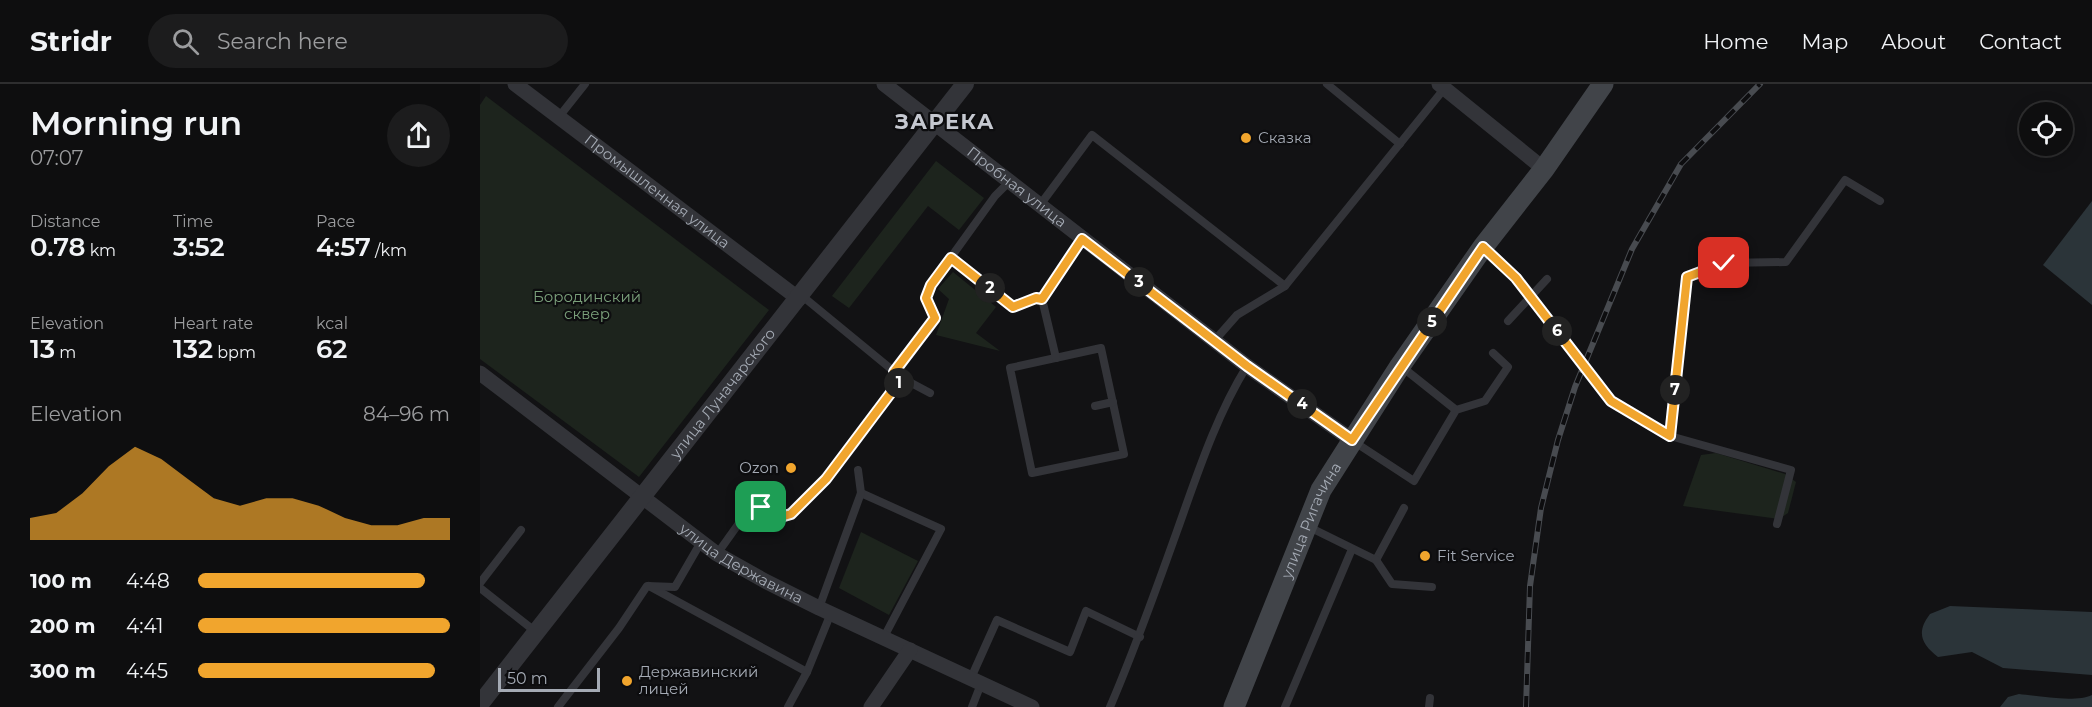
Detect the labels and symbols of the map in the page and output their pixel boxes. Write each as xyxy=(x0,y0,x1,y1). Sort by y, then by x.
district label: ЗАРЕКА xyxy=(894,109,995,134)
place label: Сказка xyxy=(1258,128,1311,147)
street label: Промышленная улица xyxy=(581,130,734,252)
marker: Сказка xyxy=(1239,131,1253,145)
street label: Пробная улица xyxy=(963,142,1071,231)
pin xyxy=(1698,237,1749,288)
pin: 3 xyxy=(1124,267,1154,297)
pin: 2 xyxy=(975,273,1005,303)
park label: Бородинский сквер xyxy=(533,287,641,323)
pin: 5 xyxy=(1417,307,1447,337)
pin: 6 xyxy=(1542,316,1572,346)
street label: улица Луначарского xyxy=(665,324,779,463)
pin: 1 xyxy=(884,368,914,398)
pin: 7 xyxy=(1660,375,1690,405)
pin: 4 xyxy=(1287,389,1317,419)
place label: Ozon xyxy=(739,458,779,477)
street label: улица Ригачина xyxy=(1276,459,1345,582)
marker: Ozon xyxy=(784,461,798,475)
pin xyxy=(735,481,786,532)
street label: улица Державина xyxy=(675,518,806,608)
place label: Fit Service xyxy=(1437,546,1514,565)
marker: Fit Service xyxy=(1418,549,1432,563)
place label: Державинский лицей xyxy=(639,662,758,698)
scale bar xyxy=(498,665,600,692)
marker: Державинский лицей xyxy=(620,674,634,688)

